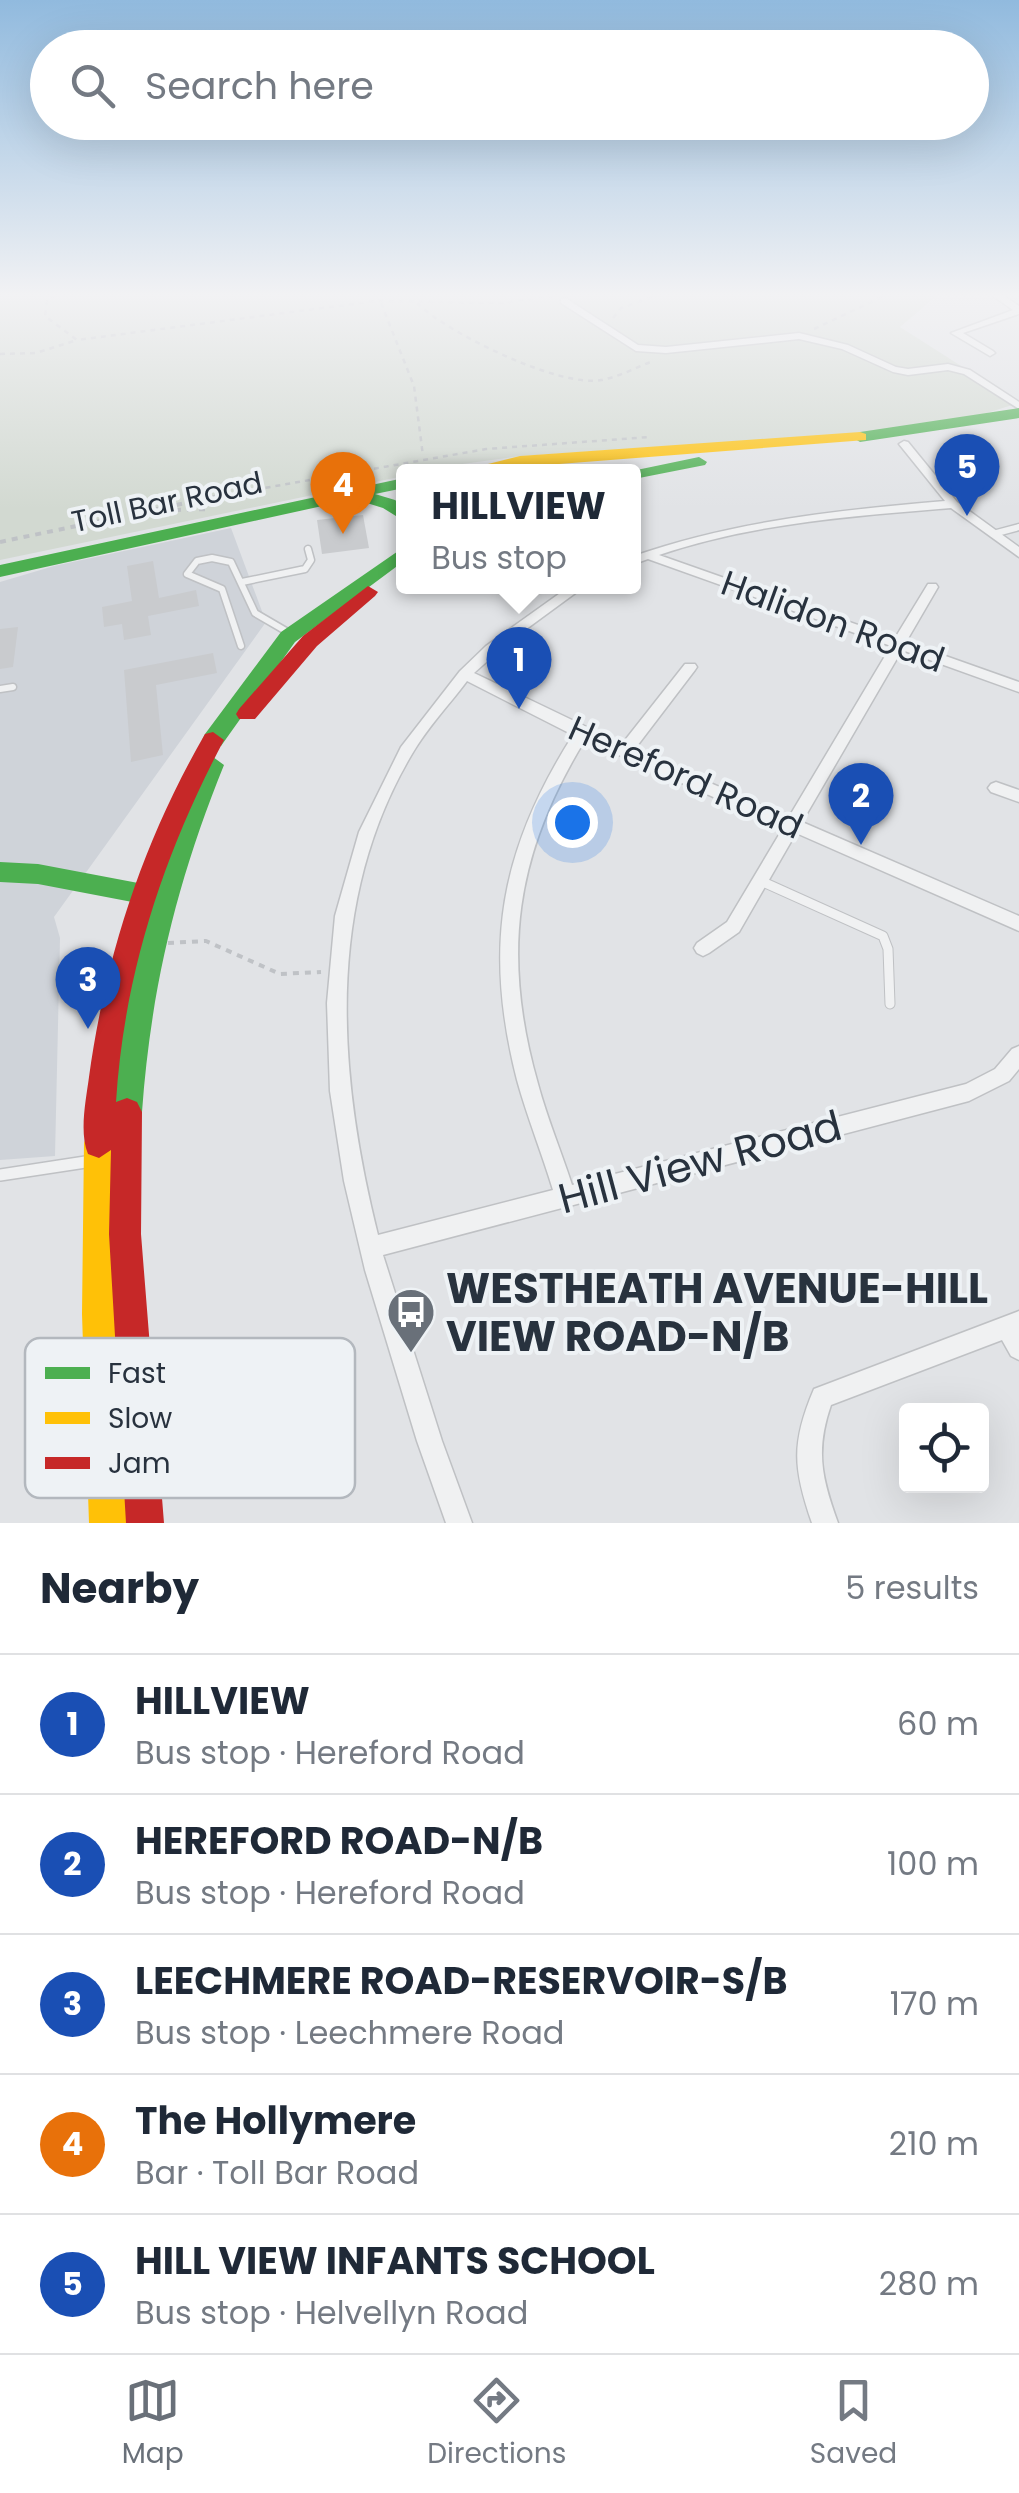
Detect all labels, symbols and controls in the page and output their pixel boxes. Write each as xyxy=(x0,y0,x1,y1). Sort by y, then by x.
search box xyxy=(30,30,989,140)
icon: search xyxy=(65,58,120,113)
text: Search here xyxy=(145,59,374,112)
pin: 5 xyxy=(934,434,1000,516)
pin: 4 xyxy=(310,452,376,534)
street label: Toll Bar Road xyxy=(68,461,266,543)
popup xyxy=(396,464,641,594)
text: HILLVIEW xyxy=(431,479,606,532)
text: Bus stop xyxy=(431,535,567,580)
street label: Halidon Road xyxy=(715,558,951,684)
pin: 1 xyxy=(486,626,552,709)
street label: Hereford Road xyxy=(561,703,811,851)
pin: 2 xyxy=(828,762,894,845)
your location xyxy=(547,797,598,848)
pin: 3 xyxy=(56,946,120,1029)
street label: Hill View Road xyxy=(552,1096,848,1228)
place label: WESTHEATH AVENUE-HILL VIEW ROAD-N/B xyxy=(446,1259,988,1366)
bus stop icon: WESTHEATH AVENUE-HILL VIEW ROAD-N/B xyxy=(385,1286,437,1354)
legend xyxy=(25,1338,355,1498)
text: Fast xyxy=(108,1354,166,1393)
text: Slow xyxy=(108,1399,172,1438)
map controls xyxy=(899,1403,989,1493)
button: locate xyxy=(899,1403,989,1493)
text: Jam xyxy=(108,1444,171,1483)
text: Nearby xyxy=(40,1559,199,1618)
text: 5 results xyxy=(845,1565,979,1610)
text: HILLVIEW xyxy=(135,1674,310,1727)
text: 1 xyxy=(66,1701,79,1746)
text: 60 m xyxy=(897,1701,979,1746)
text: Bus stop · Hereford Road xyxy=(135,1730,525,1775)
text: HEREFORD ROAD-N/B xyxy=(135,1814,543,1867)
text: 2 xyxy=(63,1841,82,1886)
text: 100 m xyxy=(887,1841,979,1886)
text: Bus stop · Hereford Road xyxy=(135,1870,525,1915)
text: LEECHMERE ROAD-RESERVOIR-S/B xyxy=(135,1954,787,2007)
text: 3 xyxy=(63,1981,82,2026)
text: 170 m xyxy=(890,1981,979,2026)
text: Bus stop · Leechmere Road xyxy=(135,2010,564,2055)
text: The Hollymere xyxy=(135,2094,416,2147)
text: 4 xyxy=(62,2121,83,2166)
text: 210 m xyxy=(889,2121,979,2166)
text: Bar · Toll Bar Road xyxy=(135,2150,419,2195)
text: HILL VIEW INFANTS SCHOOL xyxy=(135,2234,655,2287)
text: 5 xyxy=(62,2261,83,2306)
text: 280 m xyxy=(879,2261,979,2306)
text: Bus stop · Helvellyn Road xyxy=(135,2290,528,2335)
tab: Map xyxy=(122,2373,184,2475)
tab: Directions xyxy=(427,2373,566,2475)
tab: Saved xyxy=(810,2373,897,2475)

